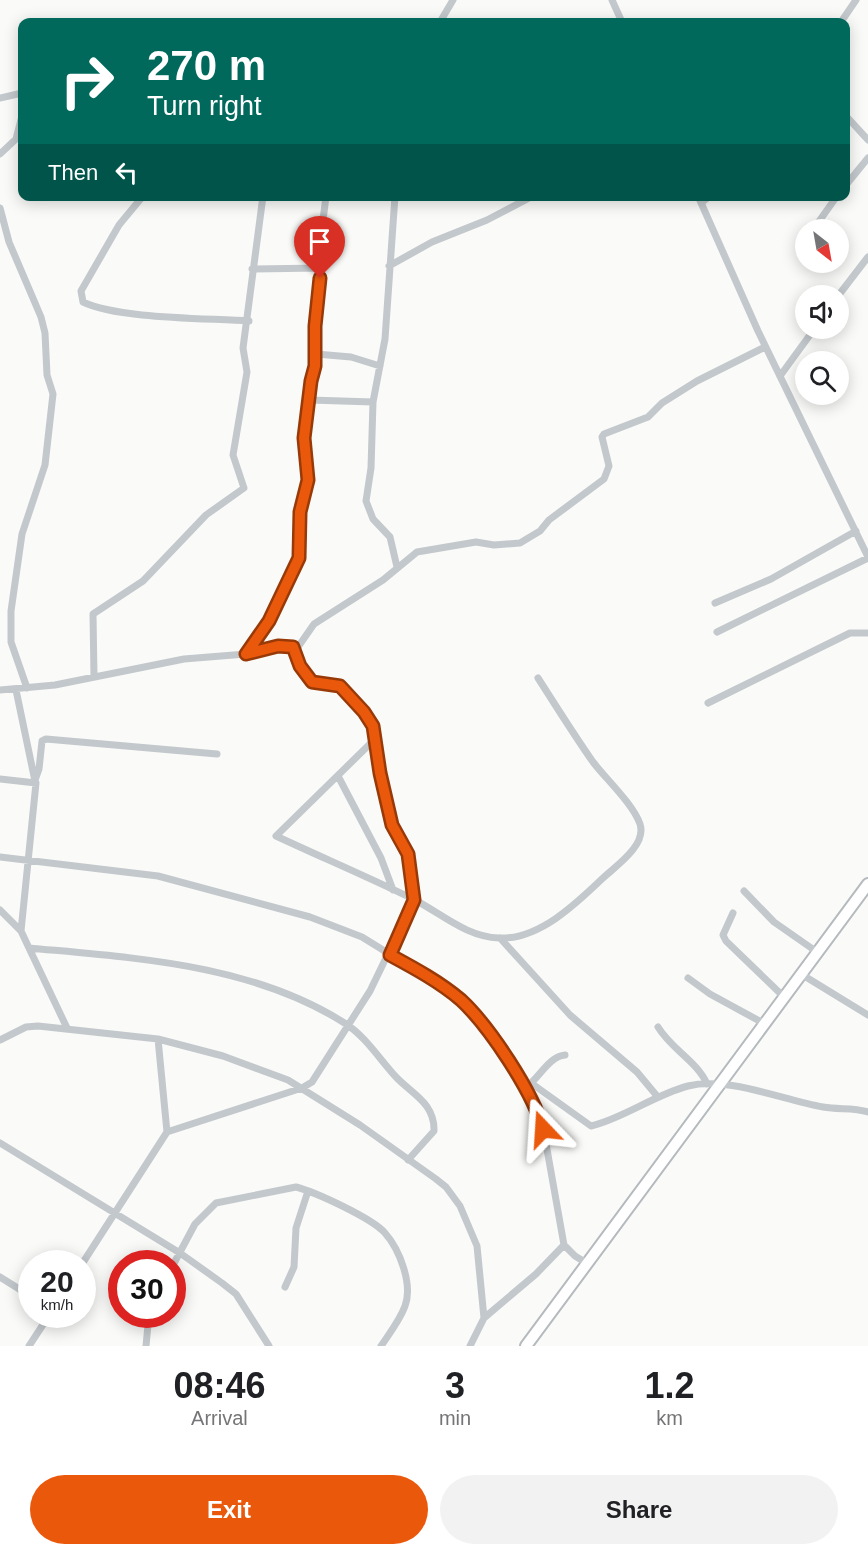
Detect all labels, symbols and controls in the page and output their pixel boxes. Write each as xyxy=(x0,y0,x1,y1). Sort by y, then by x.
icon: right xyxy=(48,42,126,120)
text: 270 m xyxy=(147,42,266,89)
text: Turn right xyxy=(147,91,262,121)
icon: left xyxy=(110,156,143,189)
text: Then xyxy=(48,160,98,185)
pin xyxy=(294,216,345,278)
north arrow xyxy=(795,219,849,273)
map controls xyxy=(795,219,849,405)
icon: arrive xyxy=(303,225,336,258)
button: sound xyxy=(795,285,849,339)
button: search xyxy=(795,351,849,405)
position arrow xyxy=(511,1097,575,1161)
speed limit sign: 30 xyxy=(108,1250,186,1328)
text: 20 xyxy=(40,1265,74,1298)
text: km/h xyxy=(41,1296,73,1313)
text: 08:46 xyxy=(173,1365,265,1406)
text: 3 xyxy=(445,1365,465,1406)
text: 1.2 xyxy=(645,1365,695,1406)
text: Arrival xyxy=(191,1407,248,1429)
text: min xyxy=(439,1407,471,1429)
text: km xyxy=(656,1407,683,1429)
button: Exit xyxy=(30,1475,428,1544)
button: Share xyxy=(440,1475,838,1544)

